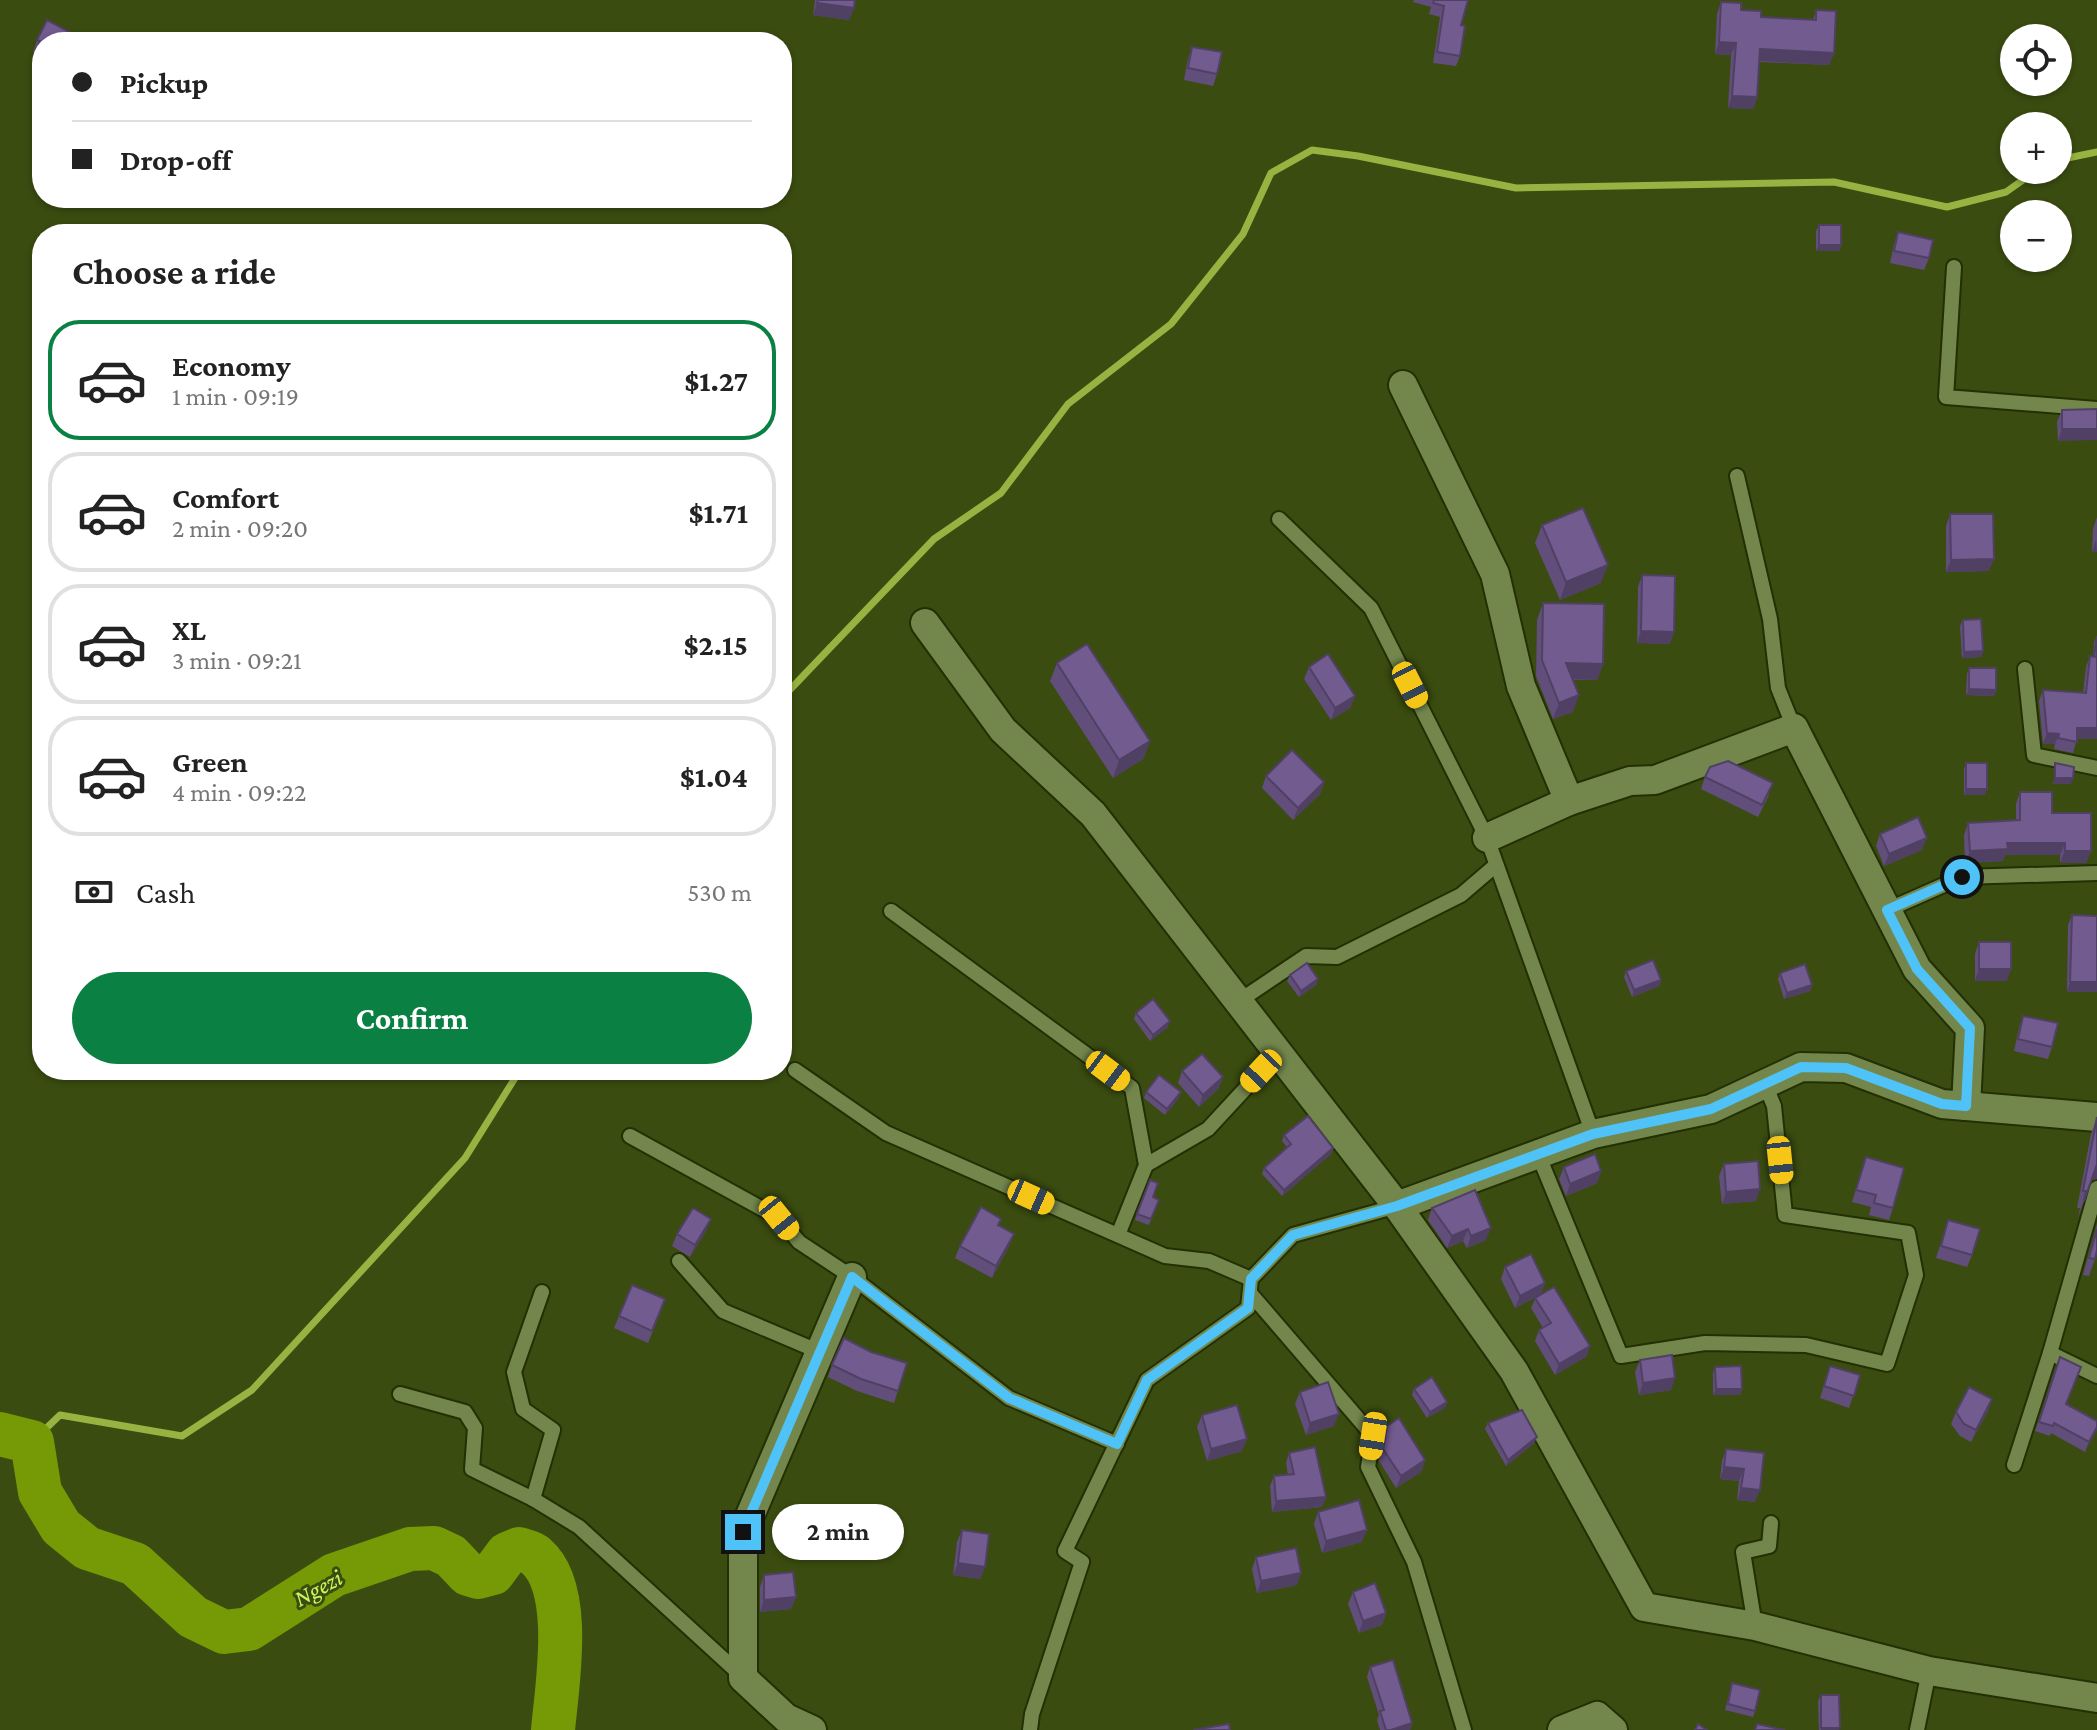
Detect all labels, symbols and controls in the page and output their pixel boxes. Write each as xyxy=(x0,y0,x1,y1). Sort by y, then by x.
map controls xyxy=(2000,24,2072,272)
button: locate xyxy=(2000,24,2072,96)
text: Pickup xyxy=(120,66,208,99)
button: + xyxy=(2000,112,2072,184)
text: Drop-off xyxy=(120,143,231,176)
button: − xyxy=(2000,200,2072,272)
text: Choose a ride xyxy=(72,252,276,292)
icon: car xyxy=(76,344,148,416)
text: Economy xyxy=(172,349,291,382)
text: $1.27 xyxy=(684,364,748,397)
text: 1 min · 09:19 xyxy=(172,382,299,411)
icon: car xyxy=(76,476,148,548)
text: Comfort xyxy=(172,481,279,514)
text: $1.71 xyxy=(689,496,748,529)
text: 2 min · 09:20 xyxy=(172,514,308,543)
icon: car xyxy=(76,608,148,680)
text: XL xyxy=(172,613,206,646)
text: $2.15 xyxy=(683,628,748,661)
text: 3 min · 09:21 xyxy=(172,646,302,675)
car xyxy=(1388,658,1432,712)
icon: car xyxy=(76,740,148,812)
text: Green xyxy=(172,745,248,778)
text: $1.04 xyxy=(680,760,748,793)
text: 4 min · 09:22 xyxy=(172,778,306,807)
route start xyxy=(1944,859,1980,895)
icon: cash xyxy=(72,870,116,914)
text: Cash xyxy=(136,876,195,909)
text: 530 m xyxy=(687,878,752,907)
button: Confirm xyxy=(72,972,752,1064)
car xyxy=(1236,1045,1286,1097)
car xyxy=(1082,1047,1134,1095)
car xyxy=(1766,1135,1794,1185)
car xyxy=(1004,1176,1058,1218)
car xyxy=(755,1192,803,1244)
car xyxy=(1357,1410,1389,1462)
callout: 2 min xyxy=(771,1504,903,1560)
route end xyxy=(725,1514,761,1550)
text: 2 min xyxy=(807,1517,869,1546)
water label: Ngezi xyxy=(289,1563,347,1612)

